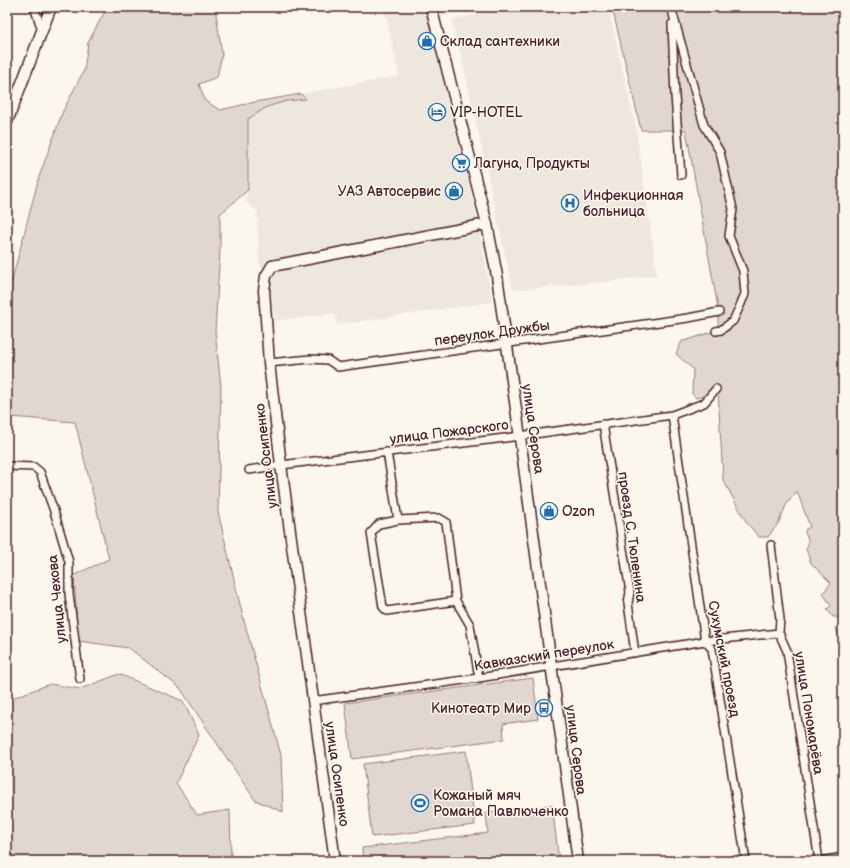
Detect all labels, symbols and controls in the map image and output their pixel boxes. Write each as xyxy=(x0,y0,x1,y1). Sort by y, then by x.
shop icon: Склад сантехники xyxy=(417,31,437,51)
place label: Склад сантехники xyxy=(440,33,560,50)
hotel icon: VIP-HOTEL xyxy=(427,102,447,122)
place label: VIP-HOTEL xyxy=(450,104,523,121)
supermarket icon: Лагуна, Продукты xyxy=(451,153,471,173)
place label: Лагуна, Продукты xyxy=(473,155,590,172)
shop icon: УАЗ Автосервис xyxy=(444,181,464,201)
place label: УАЗ Автосервис xyxy=(337,183,441,200)
place label: Инфекционная больница xyxy=(583,187,684,220)
hospital icon: Инфекционная больница xyxy=(560,193,580,213)
street label: переулок Дружбы xyxy=(433,316,551,350)
street label: улица Серова xyxy=(518,383,548,476)
street label: улица Осипенко xyxy=(251,403,281,509)
street label: улица Пожарского xyxy=(389,416,509,448)
street label: проезд С. Тюленина xyxy=(614,470,650,604)
shop icon: Ozon xyxy=(539,501,559,521)
place label: Ozon xyxy=(562,503,595,520)
street label: улица Чехова xyxy=(44,553,70,644)
street label: Сухумский проезд xyxy=(704,599,744,719)
street label: Кавказский переулок xyxy=(473,635,616,674)
street label: улица Пономарёва xyxy=(791,650,827,776)
bus stop icon: Кинотеатр Мир xyxy=(534,698,554,718)
place label: Кинотеатр Мир xyxy=(431,700,531,717)
street label: улица Серова xyxy=(562,704,590,797)
street label: улица Осипенко xyxy=(321,721,353,827)
place label: Кожаный мяч Романа Павлюченко xyxy=(433,787,569,820)
sports icon: Кожаный мяч Романа Павлюченко xyxy=(410,793,430,813)

